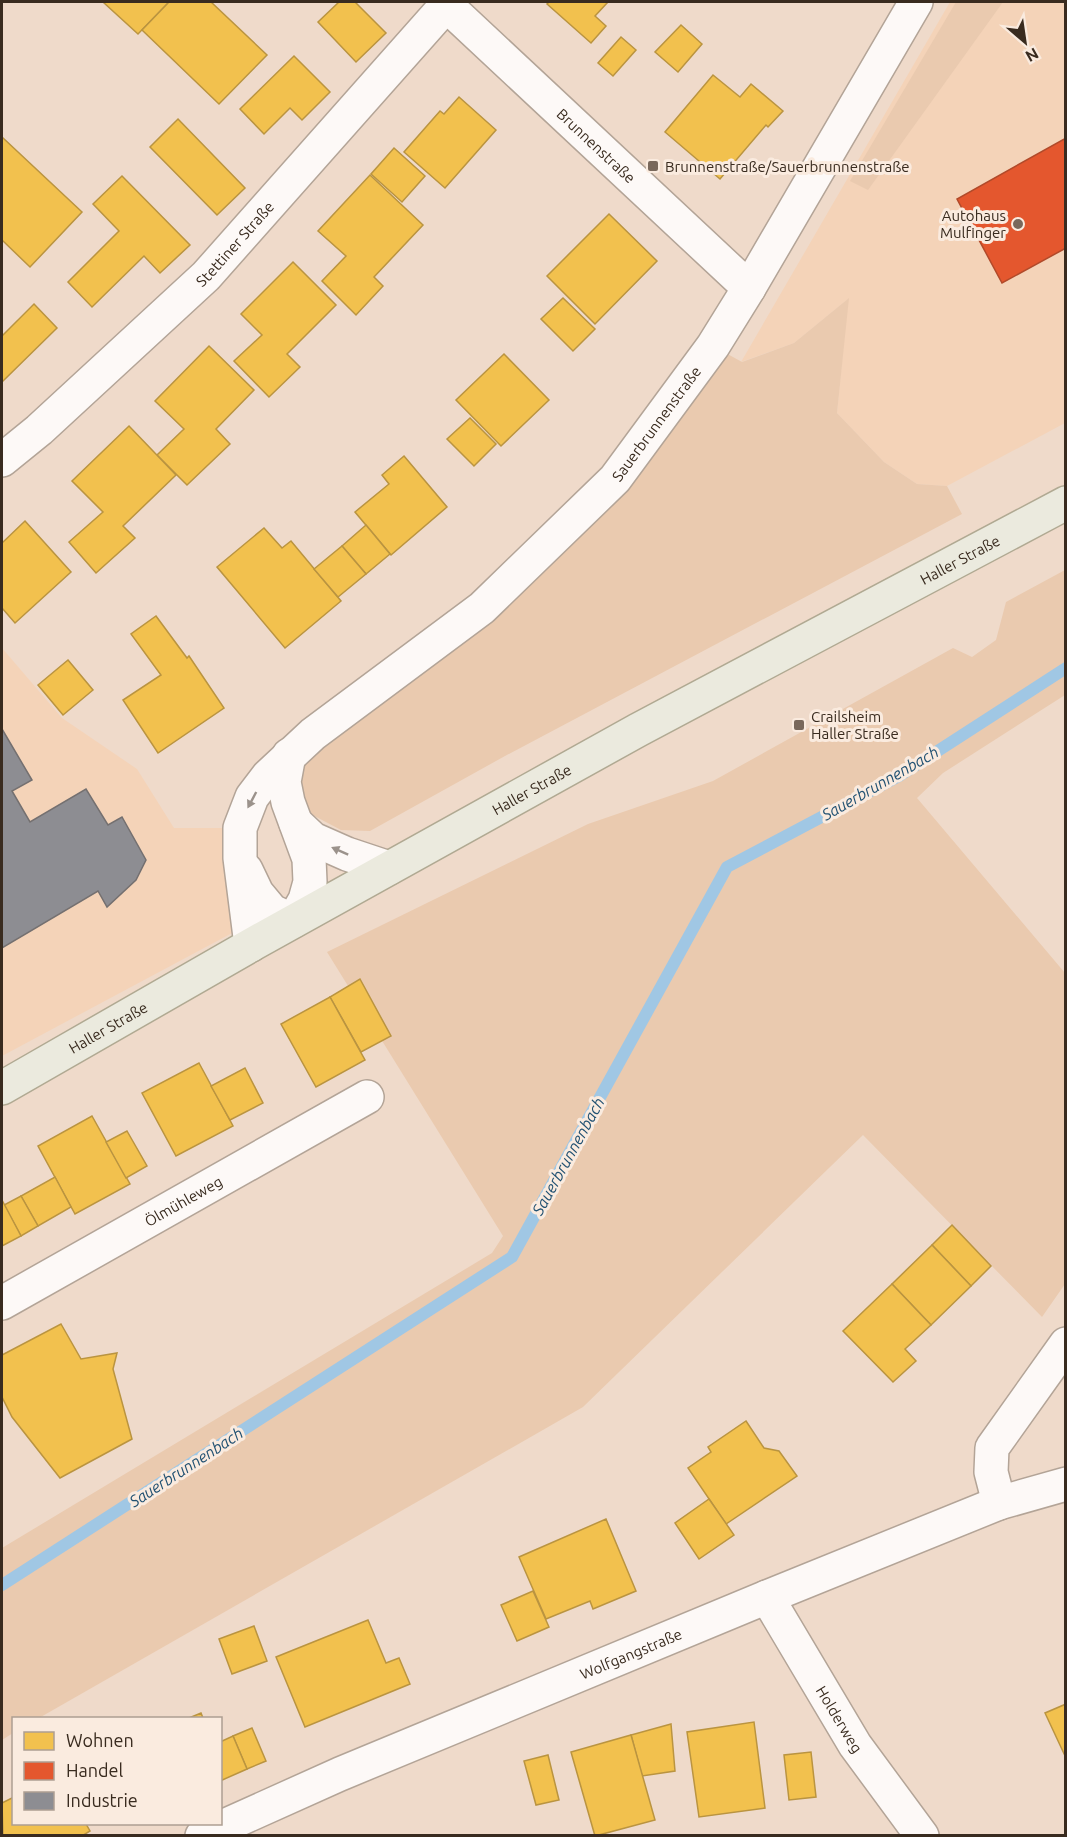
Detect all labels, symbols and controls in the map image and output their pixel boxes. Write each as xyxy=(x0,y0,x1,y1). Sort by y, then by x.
north arrow xyxy=(995,12,1055,72)
text: N xyxy=(1023,44,1042,66)
street label: Brunnenstraße xyxy=(554,105,639,186)
place label: Brunnenstraße/Sauerbrunnenstraße xyxy=(665,158,910,175)
marker: Brunnenstraße/Sauerbrunnenstraße xyxy=(646,159,660,173)
street label: Stettiner Straße xyxy=(192,198,277,290)
place label: Autohaus Mulfinger xyxy=(940,207,1006,241)
marker: Autohaus Mulfinger xyxy=(1011,217,1025,231)
street label: Sauerbrunnenstraße xyxy=(608,363,704,484)
street label: Haller Straße xyxy=(917,531,1003,587)
place label: Crailsheim Haller Straße xyxy=(811,708,899,742)
marker: Crailsheim Haller Straße xyxy=(792,718,806,732)
water label: Sauerbrunnenbach xyxy=(818,742,941,824)
street label: Haller Straße xyxy=(489,760,574,818)
one-way arrow xyxy=(247,791,257,808)
one-way arrow xyxy=(330,846,348,856)
street label: Haller Straße xyxy=(65,998,150,1057)
water label: Sauerbrunnenbach xyxy=(528,1094,608,1219)
street label: Ölmühleweg xyxy=(141,1172,225,1229)
water label: Sauerbrunnenbach xyxy=(125,1424,246,1511)
street label: Wolfgangstraße xyxy=(577,1625,684,1682)
street label: Holderweg xyxy=(813,1683,866,1756)
legend xyxy=(12,1717,222,1825)
text: Wohnen xyxy=(66,1730,134,1750)
text: Handel xyxy=(66,1760,124,1780)
text: Industrie xyxy=(66,1790,138,1810)

